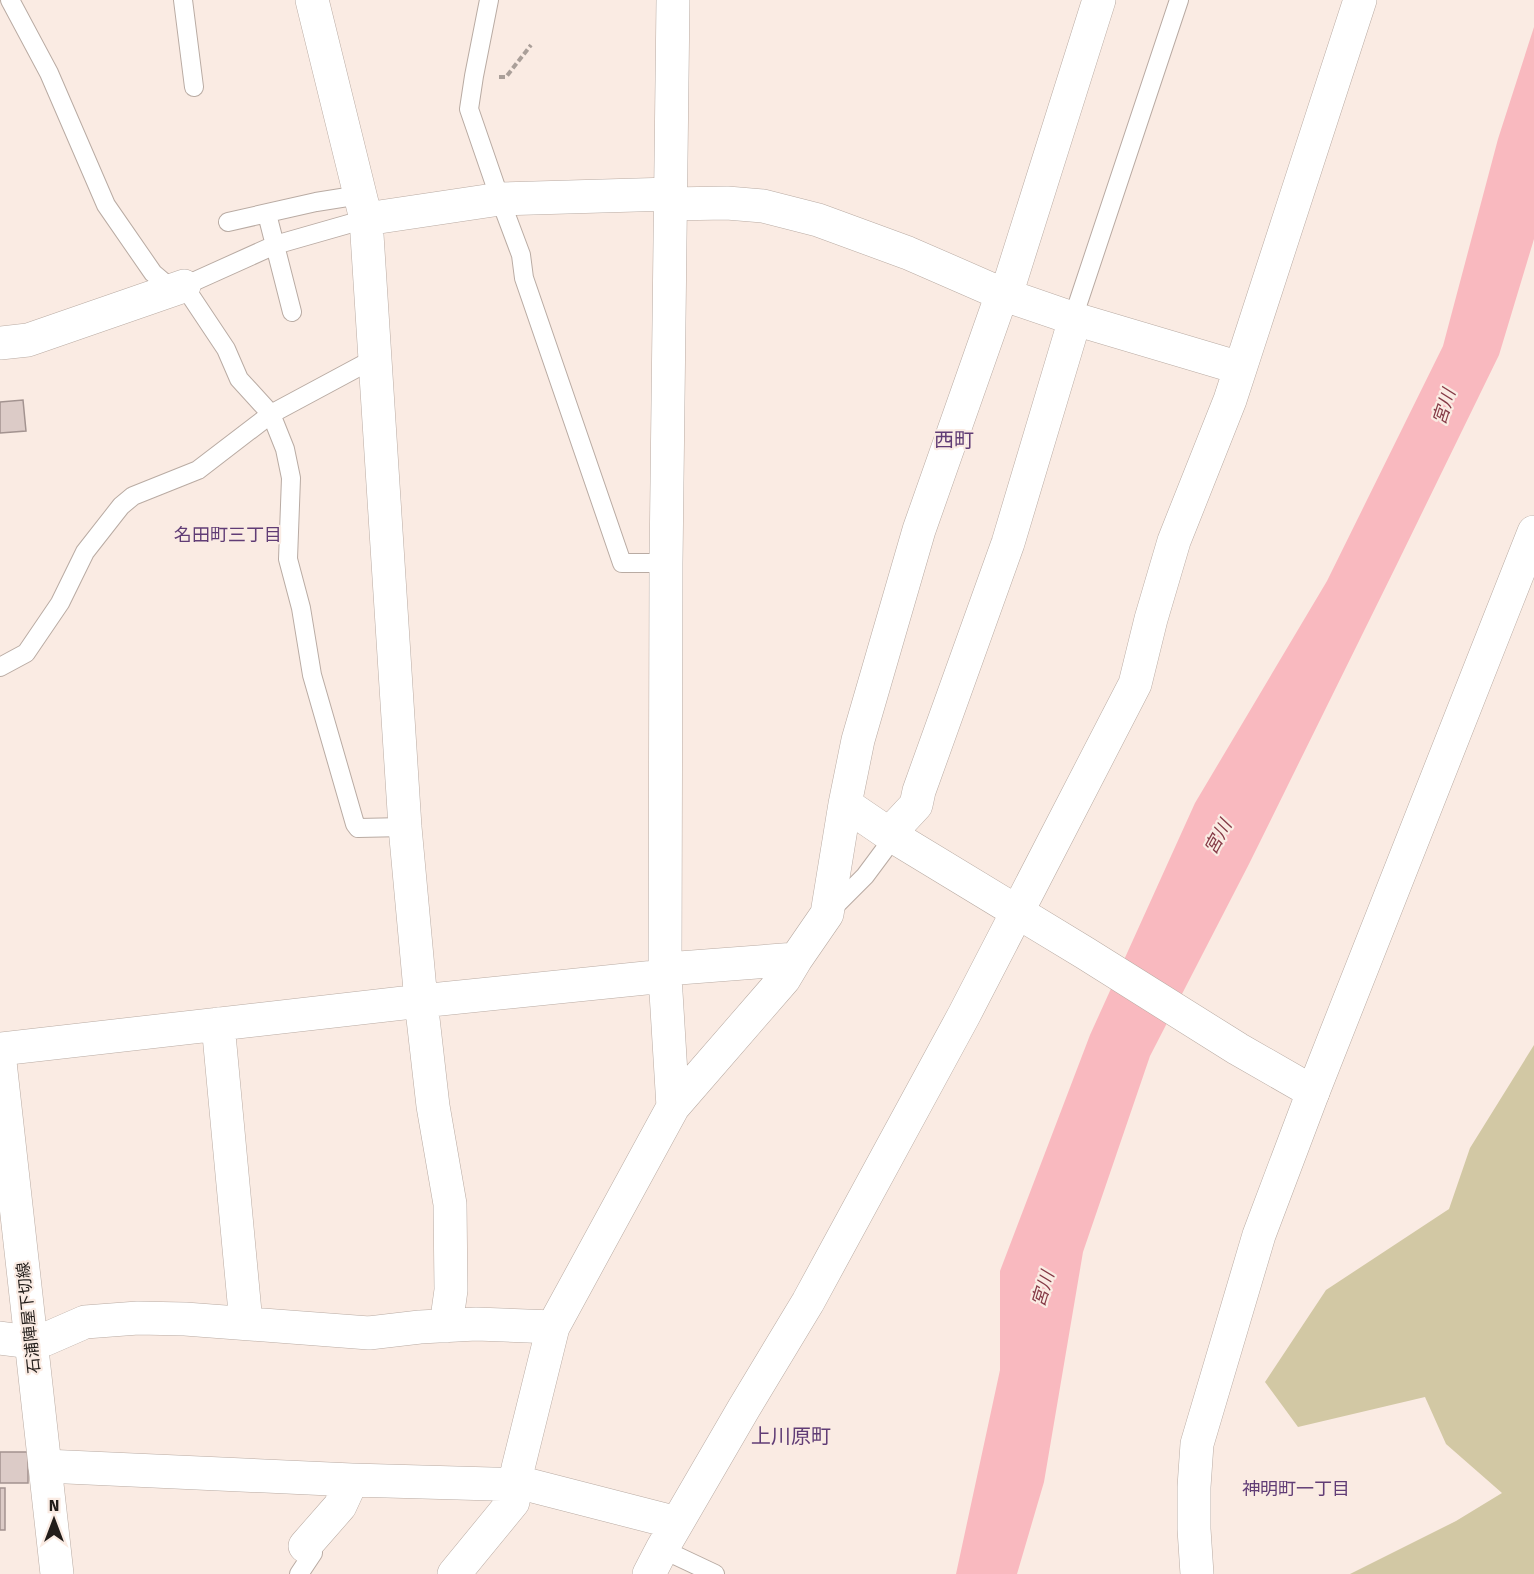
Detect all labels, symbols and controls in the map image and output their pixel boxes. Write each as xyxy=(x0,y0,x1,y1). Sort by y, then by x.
water label: 宮川 xyxy=(1428,385,1461,428)
district label: 西町 xyxy=(934,428,974,452)
district label: 名田町三丁目 xyxy=(174,524,282,546)
water label: 宮川 xyxy=(1200,814,1237,858)
street label: 石浦陣屋下切線 xyxy=(13,1261,44,1375)
water label: 宮川 xyxy=(1027,1267,1059,1309)
district label: 上川原町 xyxy=(751,1424,831,1448)
district label: 神明町一丁目 xyxy=(1242,1478,1350,1500)
north arrow xyxy=(24,1490,84,1550)
text: N xyxy=(49,1496,59,1515)

